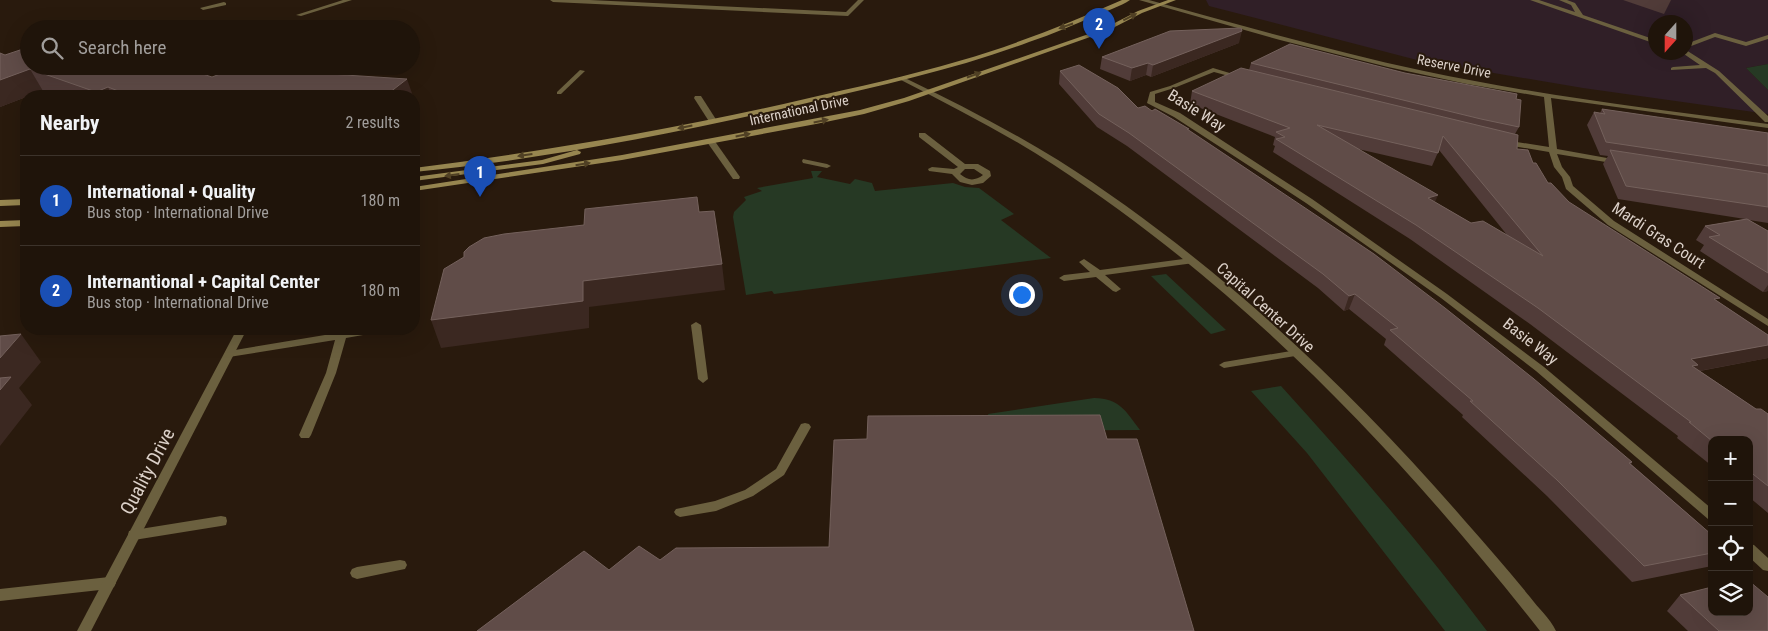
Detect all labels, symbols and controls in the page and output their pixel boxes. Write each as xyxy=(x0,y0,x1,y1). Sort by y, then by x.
pin: 2 xyxy=(1083,8,1115,49)
one-way arrow xyxy=(1123,13,1137,21)
north arrow xyxy=(1648,15,1693,60)
search box xyxy=(20,20,420,75)
one-way arrow xyxy=(1058,23,1073,30)
icon: search xyxy=(38,34,66,62)
text: Search here xyxy=(78,36,166,59)
street label: Reserve Drive xyxy=(1416,51,1493,81)
one-way arrow xyxy=(966,71,981,78)
street label: Basie Way xyxy=(1164,85,1229,136)
street label: International Drive xyxy=(748,92,850,128)
text: Nearby xyxy=(40,111,99,135)
text: 2 results xyxy=(345,113,400,132)
one-way arrow xyxy=(813,116,829,124)
one-way arrow xyxy=(677,123,692,131)
one-way arrow xyxy=(736,131,752,139)
one-way arrow xyxy=(516,151,532,159)
pin: 1 xyxy=(464,156,496,197)
one-way arrow xyxy=(576,160,592,168)
one-way arrow xyxy=(444,171,460,179)
text: International + Quality xyxy=(87,180,256,203)
text: 1 xyxy=(52,191,60,210)
text: 180 m xyxy=(361,191,400,210)
street label: Mardi Gras Court xyxy=(1609,198,1709,273)
text: Bus stop · International Drive xyxy=(87,203,269,222)
street label: Capital Center Drive xyxy=(1213,258,1318,356)
text: Internantional + Capital Center xyxy=(87,270,320,293)
text: 2 xyxy=(52,281,60,300)
text: 180 m xyxy=(361,281,400,300)
your location xyxy=(1009,282,1035,308)
text: Bus stop · International Drive xyxy=(87,293,269,312)
street label: Basie Way xyxy=(1499,314,1562,369)
street label: Quality Drive xyxy=(115,424,180,518)
map controls xyxy=(1708,436,1753,616)
button: + xyxy=(1708,436,1753,481)
button: − xyxy=(1708,481,1753,526)
button: locate xyxy=(1708,526,1753,571)
button: layers xyxy=(1708,571,1753,616)

